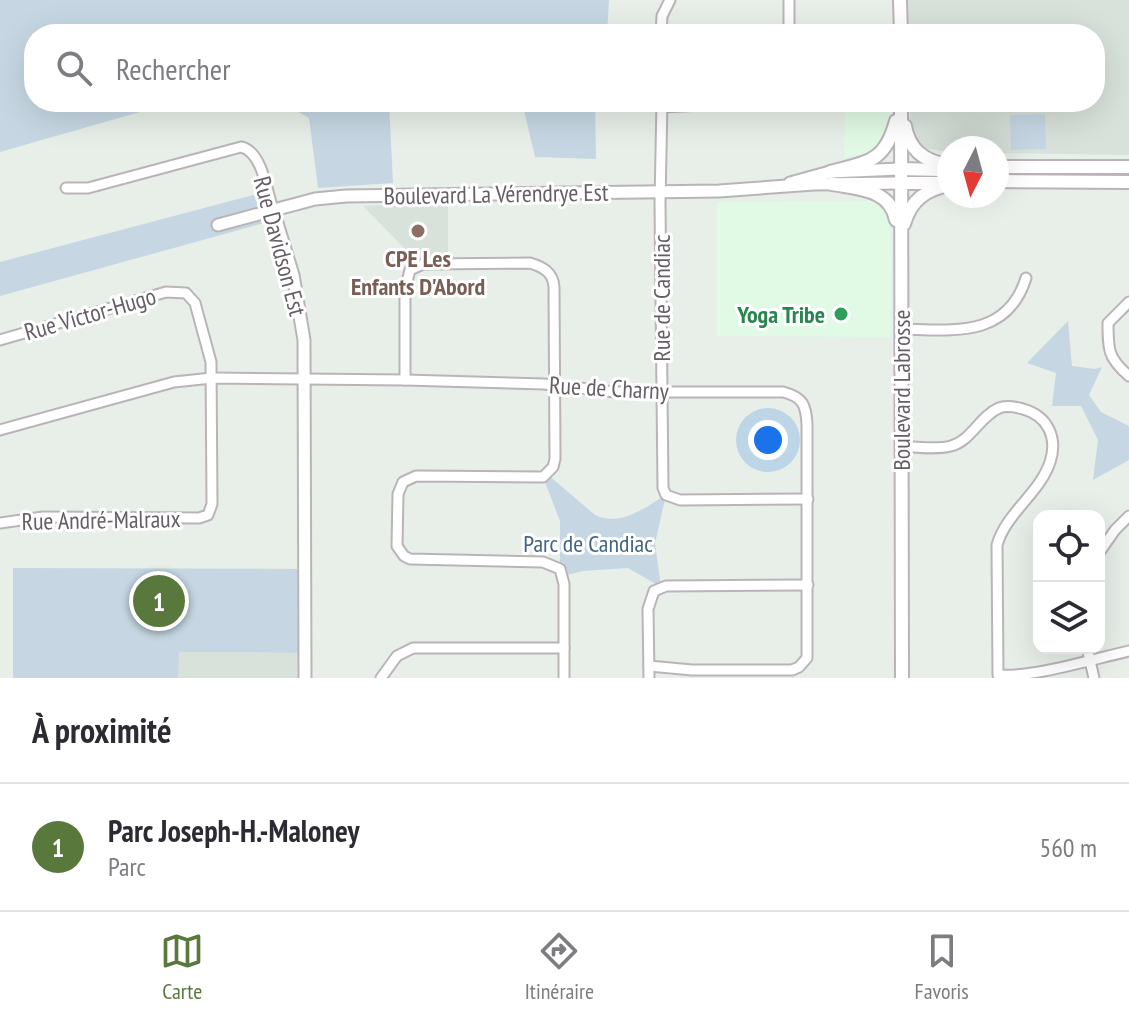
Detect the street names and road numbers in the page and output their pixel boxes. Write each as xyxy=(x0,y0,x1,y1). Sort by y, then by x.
street label: Rue Davidson Est xyxy=(247,173,314,320)
street label: Boulevard La Vérendrye Est xyxy=(383,177,609,211)
street label: Rue de Candiac xyxy=(646,234,677,361)
street label: Rue Victor-Hugo xyxy=(21,280,159,348)
street label: Boulevard Labrosse xyxy=(886,310,917,470)
street label: Rue de Charny xyxy=(548,369,670,407)
street label: Rue André-Malraux xyxy=(21,503,181,537)

